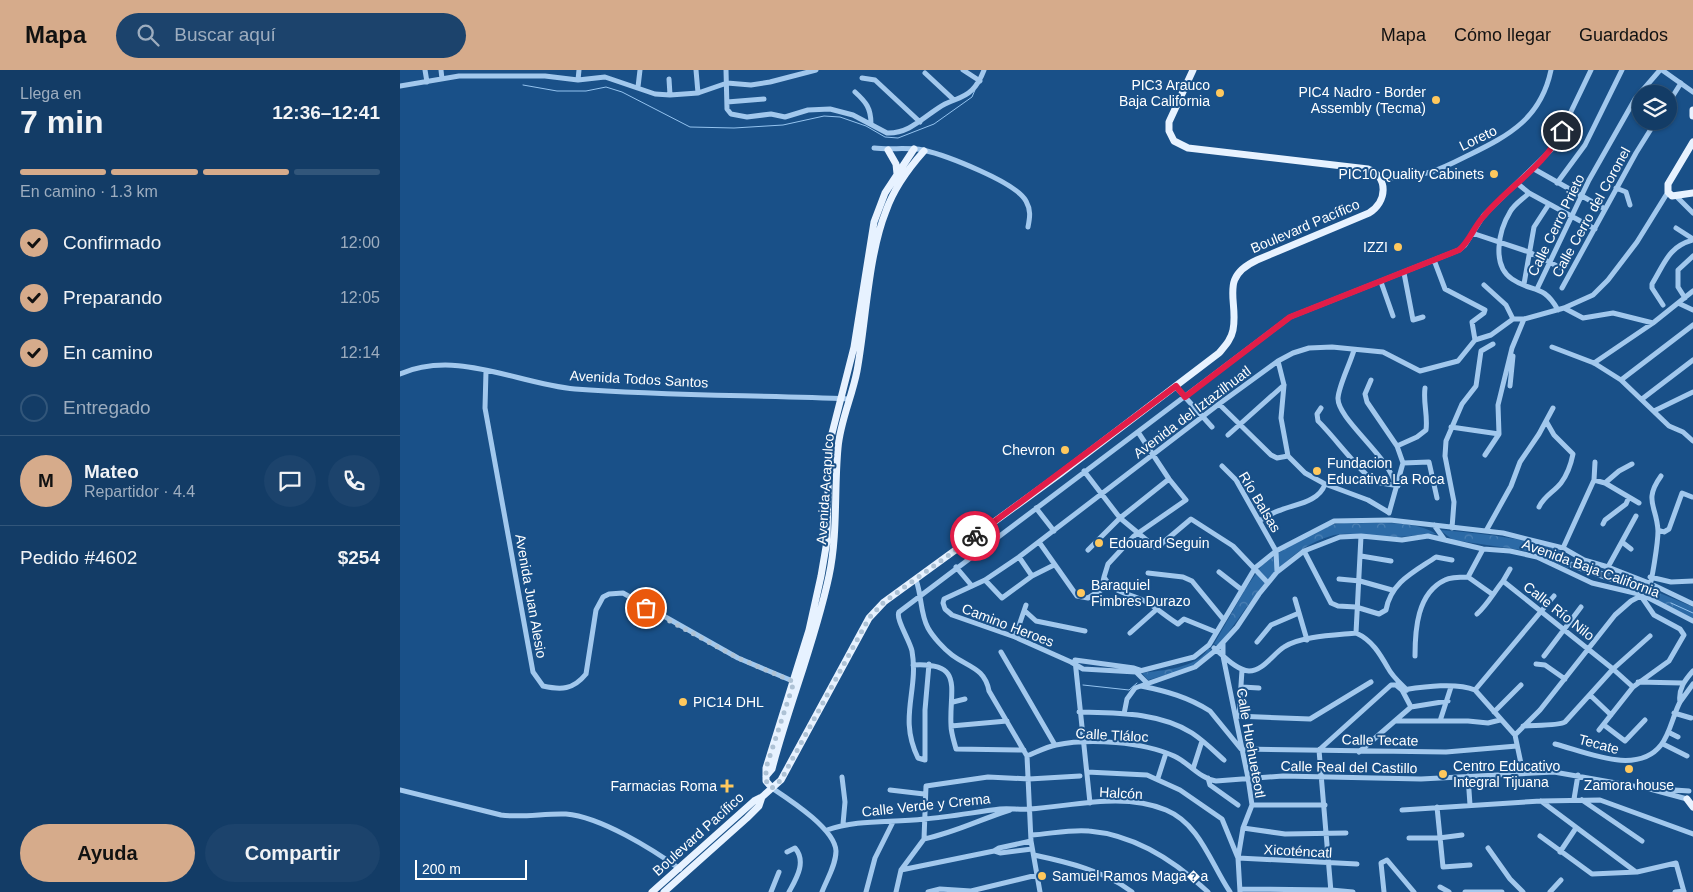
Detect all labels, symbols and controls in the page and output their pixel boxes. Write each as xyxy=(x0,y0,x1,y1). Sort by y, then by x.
search box xyxy=(116,13,466,58)
text: Mapa xyxy=(25,21,86,48)
icon: search xyxy=(134,21,162,49)
text: Buscar aquí xyxy=(174,24,276,45)
text: Mapa xyxy=(1381,25,1426,45)
text: Cómo llegar xyxy=(1454,25,1551,45)
text: Guardados xyxy=(1579,25,1668,45)
place label: PIC3 Arauco Baja California xyxy=(1119,77,1210,109)
place label: PIC4 Nadro - Border Assembly (Tecma) xyxy=(1298,84,1426,116)
text: Llega en xyxy=(20,85,81,102)
map controls xyxy=(1632,85,1677,130)
button: layers xyxy=(1632,85,1677,130)
marker: PIC3 Arauco Baja California xyxy=(1214,87,1226,99)
marker: PIC4 Nadro - Border Assembly (Tecma) xyxy=(1430,94,1442,106)
text: 12:36–12:41 xyxy=(272,102,380,123)
text: 7 min xyxy=(20,104,104,140)
pin xyxy=(1541,110,1583,152)
icon: home xyxy=(1548,117,1576,145)
street label: Loreto xyxy=(1457,122,1500,154)
street label: Calle Cerro del Coronel xyxy=(1549,144,1633,280)
place label: PIC10 Quality Cabinets xyxy=(1338,166,1484,182)
marker: PIC10 Quality Cabinets xyxy=(1488,168,1500,180)
street label: Calle Cerro Prieto xyxy=(1524,171,1588,279)
text: En camino · 1.3 km xyxy=(20,183,158,200)
street label: Boulevard Pacífico xyxy=(1248,196,1362,256)
icon: check xyxy=(20,229,48,257)
text: Confirmado xyxy=(63,232,161,253)
text: 12:00 xyxy=(340,234,380,251)
place label: IZZI xyxy=(1363,239,1388,255)
marker: IZZI xyxy=(1392,241,1404,253)
icon: check xyxy=(20,284,48,312)
text: Preparando xyxy=(63,287,162,308)
text: 12:05 xyxy=(340,289,380,306)
icon: check xyxy=(20,339,48,367)
text: En camino xyxy=(63,342,153,363)
text: 12:14 xyxy=(340,344,380,361)
street label: Avenida del Iztazilhuatl xyxy=(1130,363,1254,461)
street label: Avenida Todos Santos xyxy=(569,367,709,391)
text: Entregado xyxy=(63,397,151,418)
street label: Avenida Acapulco xyxy=(813,433,837,545)
place label: Chevron xyxy=(1002,442,1055,458)
marker: Chevron xyxy=(1059,444,1071,456)
button: chat xyxy=(264,455,316,507)
button: phone xyxy=(328,455,380,507)
place label: Fundacion Educativa La Roca xyxy=(1327,455,1445,487)
text: Mateo xyxy=(84,461,139,482)
marker: Fundacion Educativa La Roca xyxy=(1311,465,1323,477)
street label: Río Balsas xyxy=(1236,469,1284,535)
text: M xyxy=(38,470,54,491)
text: Repartidor · 4.4 xyxy=(84,483,195,500)
courier xyxy=(950,511,1000,561)
icon: bike xyxy=(961,522,989,550)
street label: Avenida Juan Alesio xyxy=(512,533,550,660)
place label: Edouard Seguin xyxy=(1109,535,1209,551)
street label: Avenida Baja California xyxy=(1520,536,1662,600)
marker: Edouard Seguin xyxy=(1093,537,1105,549)
text: Pedido #4602 xyxy=(20,547,137,568)
text: $254 xyxy=(338,547,380,568)
place label: Baraquiel Fimbres Durazo xyxy=(1091,577,1191,609)
street label: Calle Río Nilo xyxy=(1520,578,1598,644)
pin xyxy=(625,587,667,629)
marker: Baraquiel Fimbres Durazo xyxy=(1075,587,1087,599)
icon: bag xyxy=(632,594,660,622)
street label: Camino Heroes xyxy=(960,600,1056,650)
street label: Calle Huehueteotl xyxy=(1233,687,1269,799)
place label: PIC14 DHL xyxy=(693,694,764,710)
marker: PIC14 DHL xyxy=(677,696,689,708)
street label: Calle Tláloc xyxy=(1075,725,1149,745)
street label: Calle Tecate xyxy=(1341,731,1419,749)
street label: Tecate xyxy=(1577,731,1621,757)
street label: Calle Real del Castillo xyxy=(1280,758,1418,776)
place label: Centro Educativo Integral Tijuana xyxy=(1453,758,1561,790)
marker: Zamora house xyxy=(1623,763,1635,775)
marker: Centro Educativo Integral Tijuana xyxy=(1437,768,1449,780)
place label: Zamora house xyxy=(1584,777,1674,793)
place label: Farmacias Roma xyxy=(610,778,717,794)
marker: Farmacias Roma xyxy=(721,780,733,792)
street label: Halcón xyxy=(1099,784,1143,802)
street label: Boulevard Pacífico xyxy=(649,789,747,879)
street label: Calle Verde y Crema xyxy=(861,790,991,820)
button: Ayuda xyxy=(20,824,195,882)
button: Compartir xyxy=(205,824,380,882)
street label: Xicoténcatl xyxy=(1263,841,1333,861)
scale bar xyxy=(415,857,528,880)
text: 200 m xyxy=(422,861,461,877)
place label: Samuel Ramos Maga�a xyxy=(1052,868,1209,884)
marker: Samuel Ramos Maga�a xyxy=(1036,870,1048,882)

